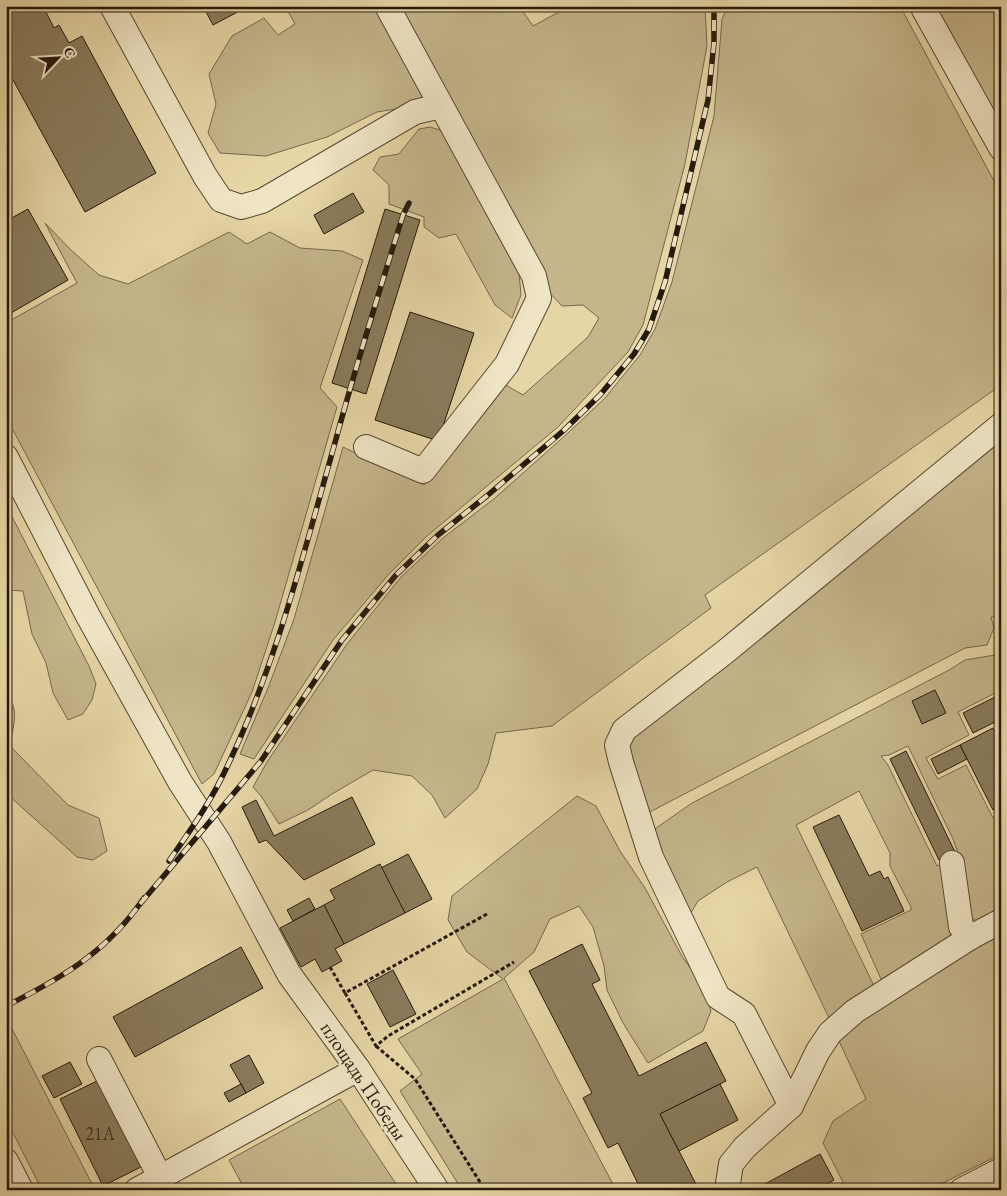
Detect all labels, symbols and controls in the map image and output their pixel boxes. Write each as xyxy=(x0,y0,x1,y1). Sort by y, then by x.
north arrow xyxy=(32,32,82,82)
text: С xyxy=(60,44,80,61)
street label: площадь Победы xyxy=(315,1017,413,1145)
house number: 21А xyxy=(85,1122,115,1145)

